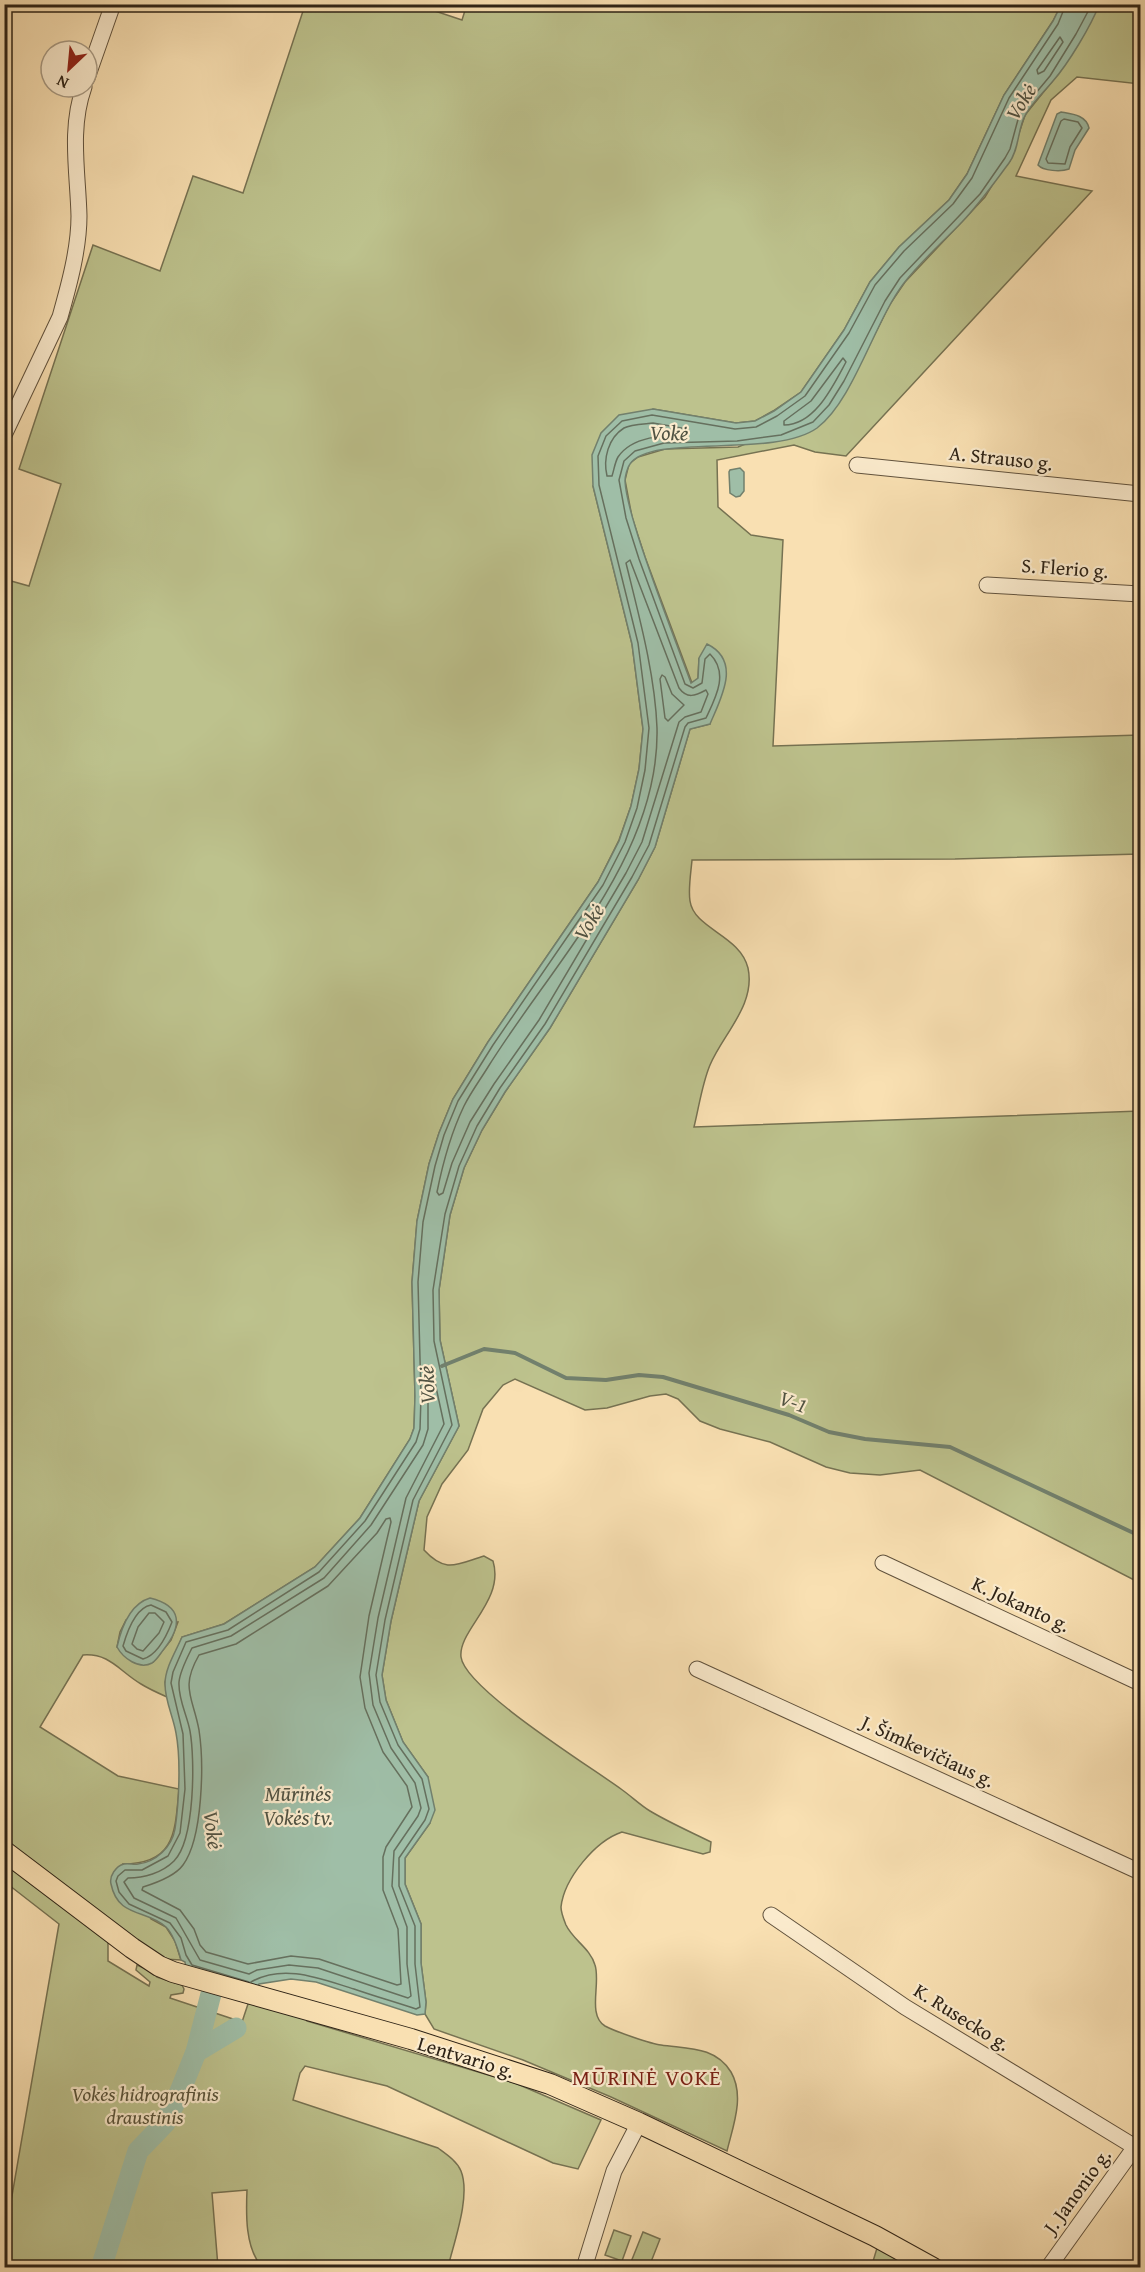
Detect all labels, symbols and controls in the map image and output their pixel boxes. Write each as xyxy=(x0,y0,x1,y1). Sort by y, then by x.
north arrow xyxy=(39,39,99,99)
text: N xyxy=(52,69,72,96)
water label: Vokė xyxy=(997,77,1044,126)
water label: Vokė xyxy=(649,417,689,448)
street label: A. Strauso g. xyxy=(948,438,1054,477)
street label: S. Flerio g. xyxy=(1021,550,1109,585)
water label: Vokė xyxy=(565,897,612,946)
water label: Vokė xyxy=(410,1365,443,1405)
water label: V-1 xyxy=(775,1382,812,1421)
street label: K. Jokanto g. xyxy=(968,1568,1075,1639)
street label: J. Šimkevičiaus g. xyxy=(854,1706,1000,1794)
water label: Mūrinės Vokės tv. xyxy=(263,1778,333,1833)
water label: Vokė xyxy=(195,1809,232,1851)
street label: K. Rusecko g. xyxy=(909,1976,1016,2058)
street label: Lentvario g. xyxy=(414,2028,518,2085)
district label: MŪRINĖ VOKĖ xyxy=(572,2061,722,2093)
park label: Vokės hidrografinis draustinis xyxy=(71,2079,219,2131)
street label: J. Janonio g. xyxy=(1034,2142,1117,2242)

